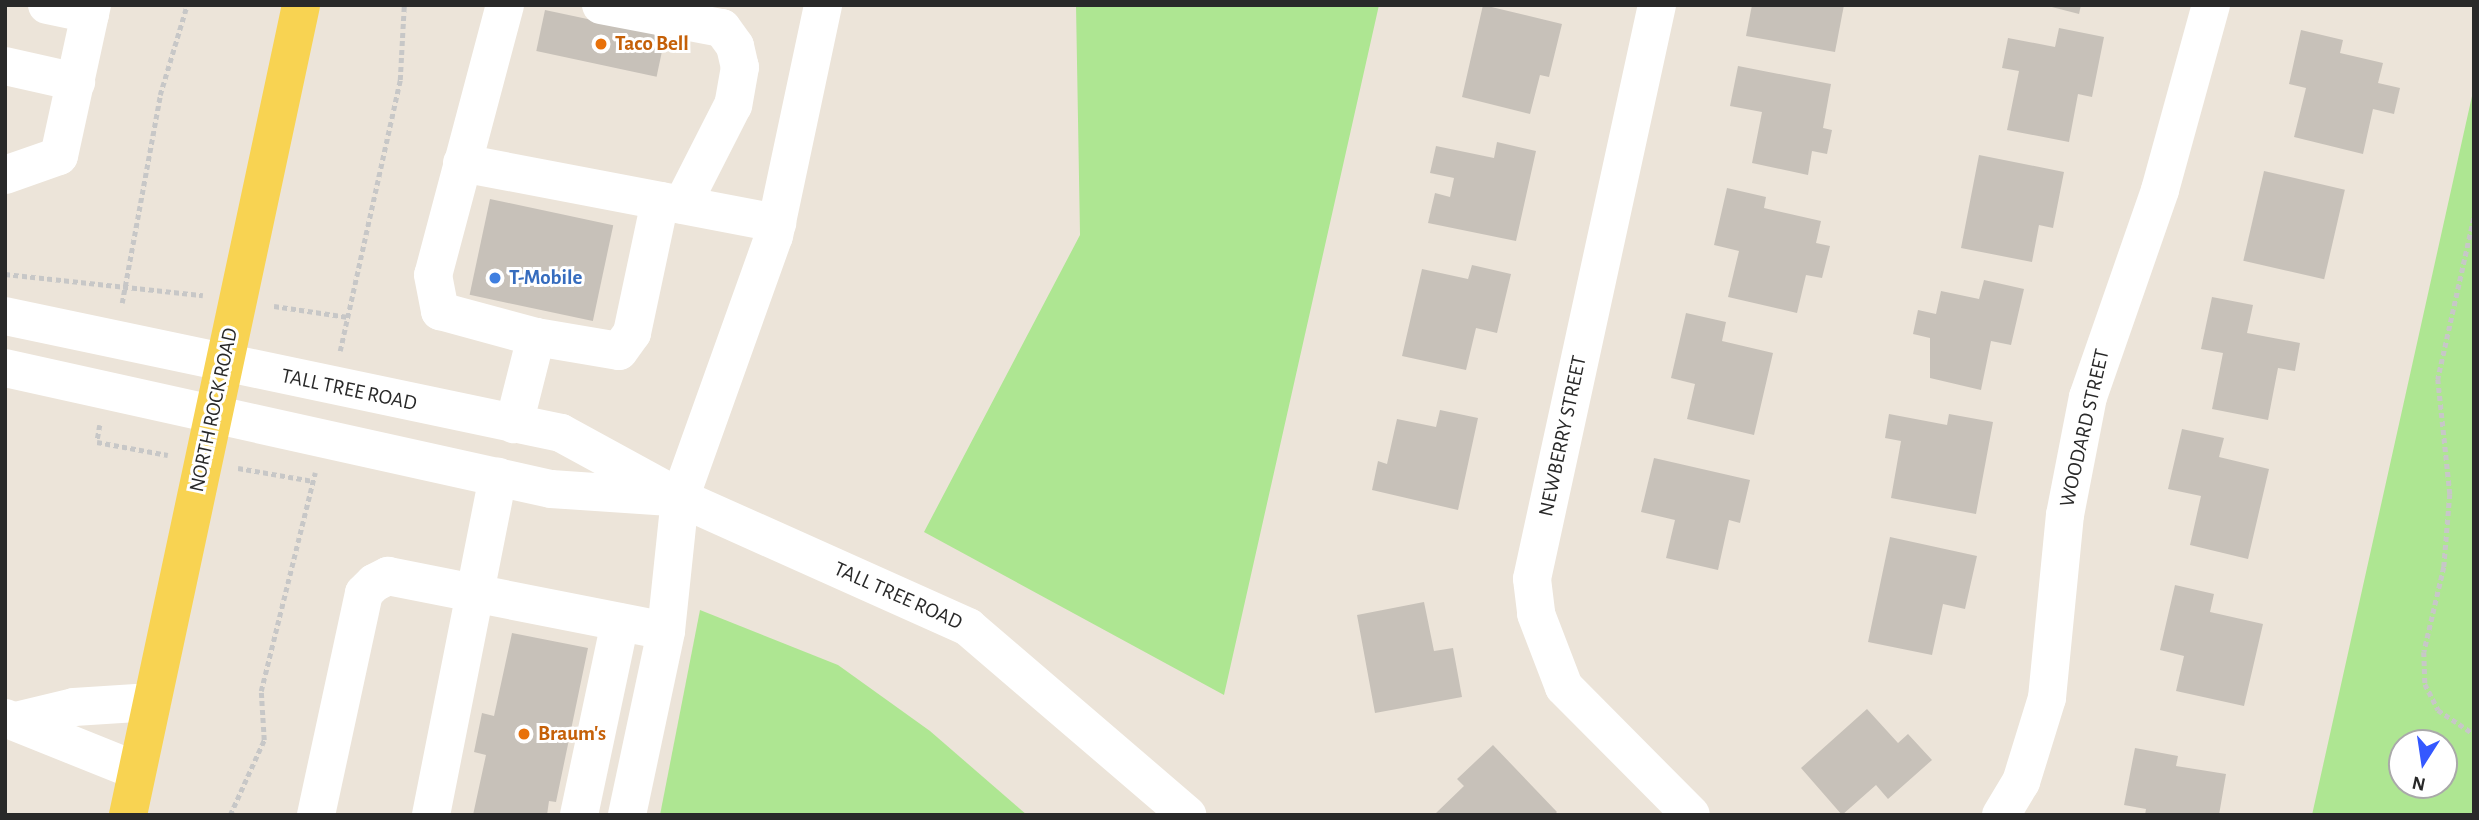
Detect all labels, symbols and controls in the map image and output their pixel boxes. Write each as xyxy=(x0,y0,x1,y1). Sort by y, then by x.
place label: Taco Bell xyxy=(615,31,689,57)
marker: Taco Bell xyxy=(593,36,609,52)
place label: T-Mobile xyxy=(509,265,583,291)
marker: T-Mobile xyxy=(487,270,503,286)
street label: NORTH ROCK ROAD xyxy=(184,326,244,494)
street label: WOODARD STREET xyxy=(2055,347,2115,509)
street label: NEWBERRY STREET xyxy=(1534,353,1592,519)
street label: TALL TREE ROAD xyxy=(279,363,419,417)
street label: TALL TREE ROAD xyxy=(830,556,966,636)
place label: Braum's xyxy=(538,721,606,747)
marker: Braum's xyxy=(516,726,532,742)
north arrow xyxy=(2388,729,2458,799)
text: N xyxy=(2411,772,2427,794)

